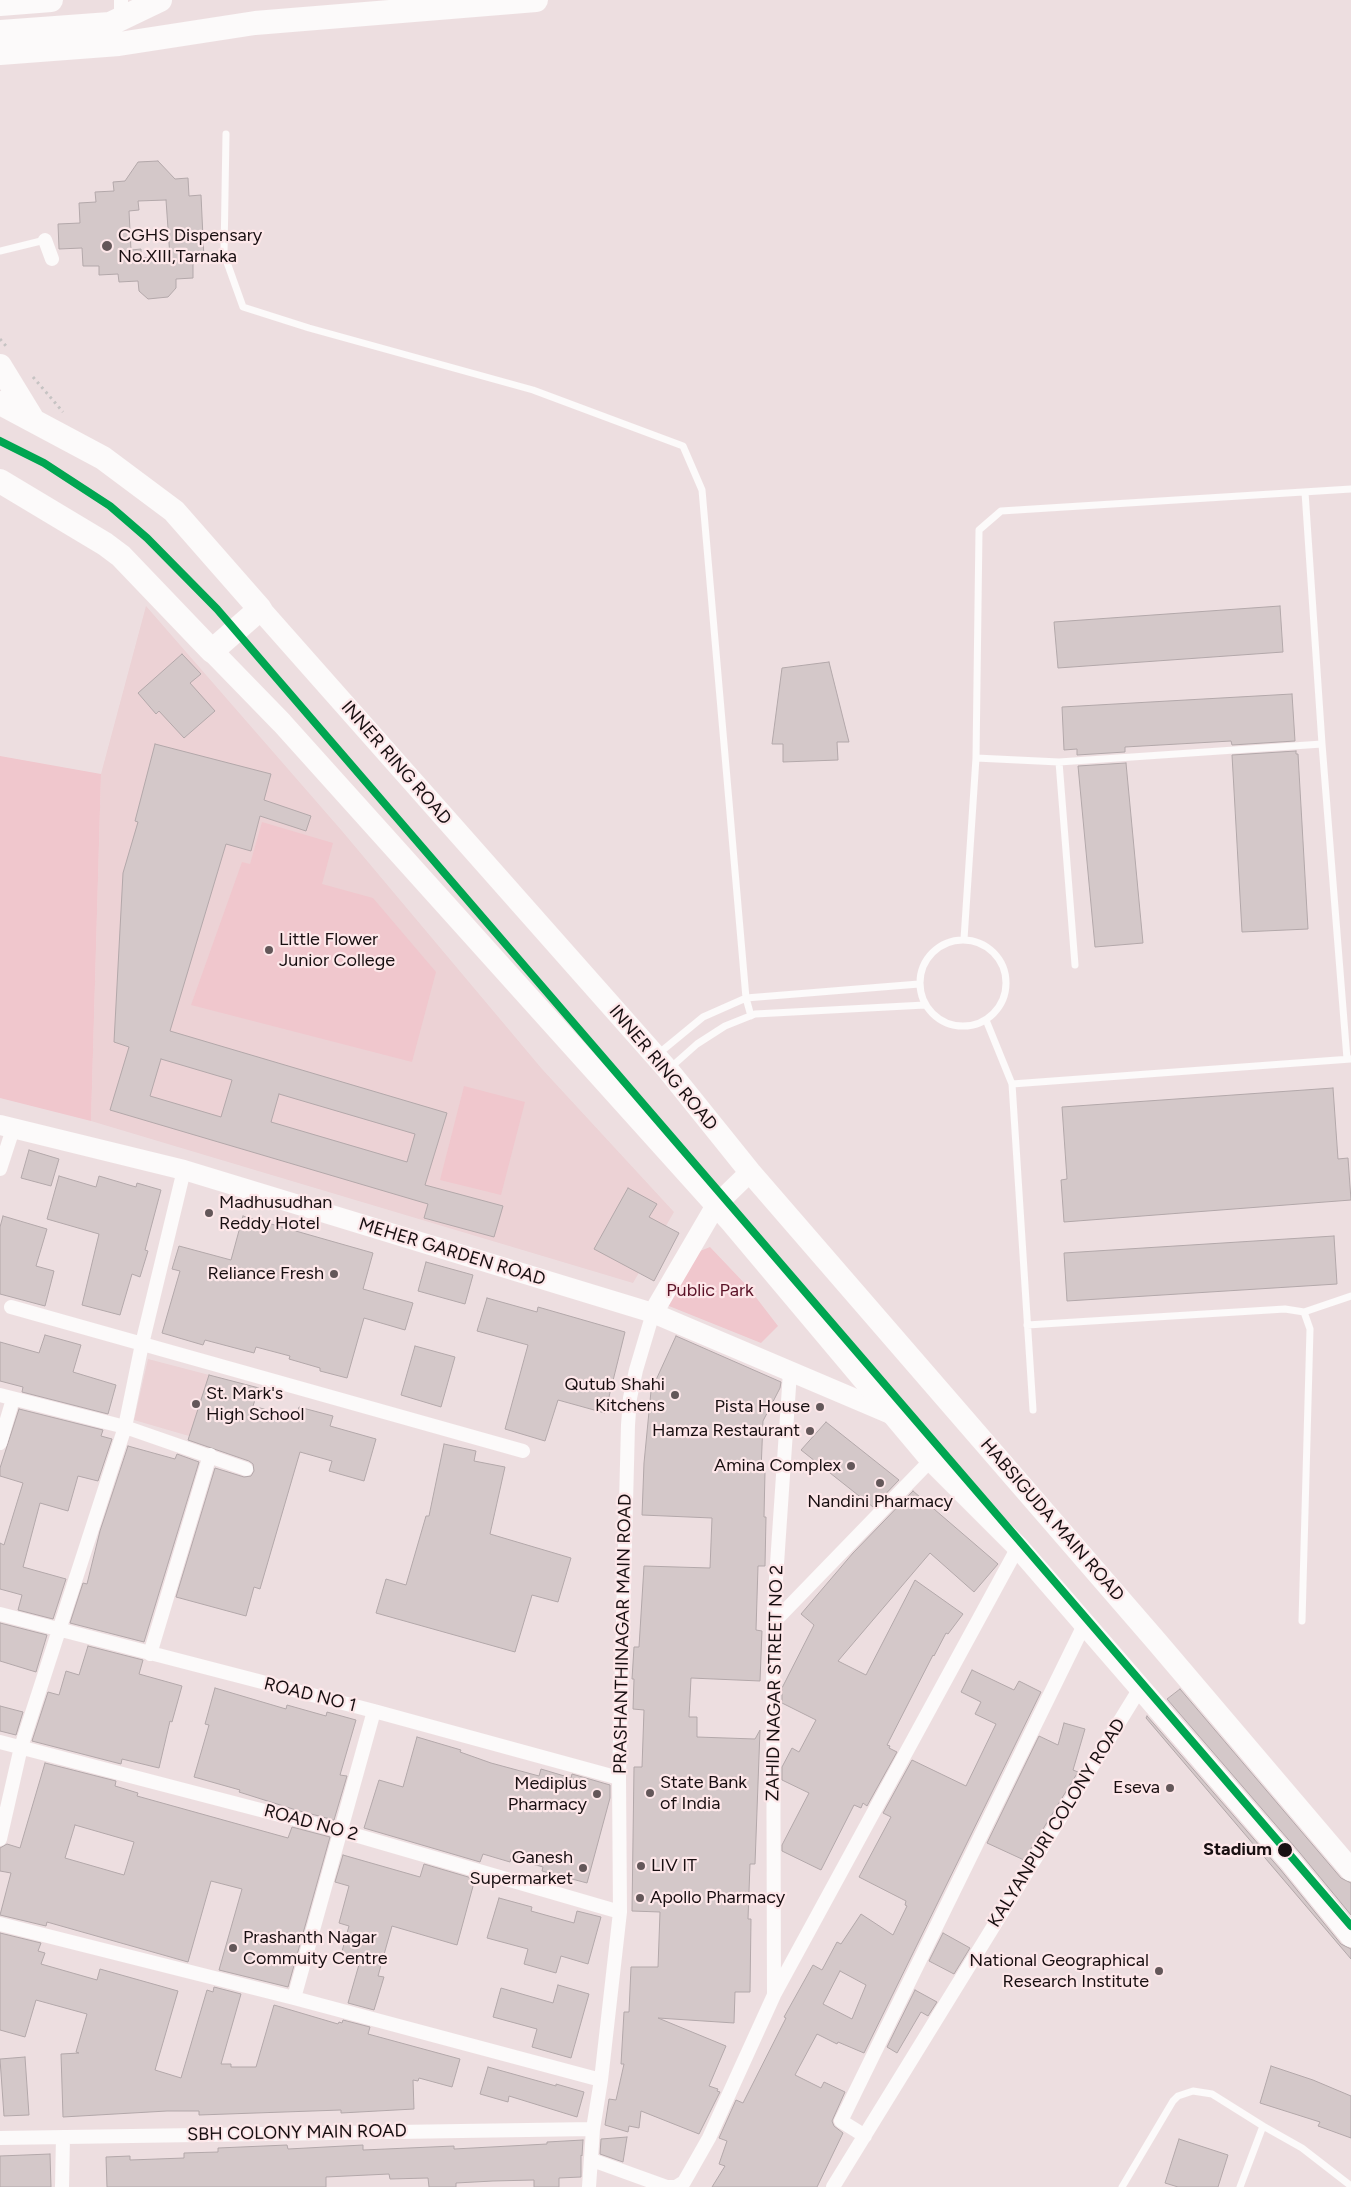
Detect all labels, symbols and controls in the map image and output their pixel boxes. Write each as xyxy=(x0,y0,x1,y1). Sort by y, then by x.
place label: CGHS Dispensary No.XIII,Tarnaka xyxy=(118,225,262,268)
marker: CGHS Dispensary No.XIII,Tarnaka xyxy=(100,239,114,253)
street label: INNER RING ROAD xyxy=(336,697,456,829)
place label: Little Flower Junior College xyxy=(279,929,395,972)
marker: Little Flower Junior College xyxy=(263,944,275,956)
street label: INNER RING ROAD xyxy=(604,1001,722,1135)
place label: Madhusudhan Reddy Hotel xyxy=(219,1192,332,1234)
marker: Madhusudhan Reddy Hotel xyxy=(203,1207,215,1219)
street label: MEHER GARDEN ROAD xyxy=(356,1213,548,1291)
place label: Reliance Fresh xyxy=(208,1263,324,1285)
marker: Reliance Fresh xyxy=(328,1268,340,1280)
park label: Public Park xyxy=(666,1280,754,1302)
place label: Qutub Shahi Kitchens xyxy=(565,1374,665,1416)
place label: St. Mark's High School xyxy=(206,1383,304,1426)
marker: Qutub Shahi Kitchens xyxy=(669,1389,681,1401)
place label: Pista House xyxy=(714,1396,810,1418)
marker: St. Mark's High School xyxy=(190,1398,202,1410)
marker: Pista House xyxy=(814,1401,826,1413)
place label: Hamza Restaurant xyxy=(652,1420,800,1442)
marker: Hamza Restaurant xyxy=(804,1425,816,1437)
street label: HABSIGUDA MAIN ROAD xyxy=(975,1434,1129,1606)
place label: Amina Complex xyxy=(714,1455,841,1477)
marker: Amina Complex xyxy=(845,1460,857,1472)
marker: Nandini Pharmacy xyxy=(874,1477,886,1489)
place label: Nandini Pharmacy xyxy=(807,1491,953,1513)
street label: PRASHANTHINAGAR MAIN ROAD xyxy=(610,1494,636,1774)
street label: ZAHID NAGAR STREET NO 2 xyxy=(762,1565,788,1801)
street label: ROAD NO 1 xyxy=(262,1673,358,1717)
street label: KALYANPURI COLONY ROAD xyxy=(984,1715,1130,1931)
place label: State Bank of India xyxy=(660,1772,747,1815)
place label: Mediplus Pharmacy xyxy=(508,1773,587,1816)
place label: Eseva xyxy=(1113,1777,1160,1799)
marker: Eseva xyxy=(1164,1782,1176,1794)
marker: State Bank of India xyxy=(644,1787,656,1799)
marker: Mediplus Pharmacy xyxy=(591,1788,603,1800)
street label: ROAD NO 2 xyxy=(262,1800,360,1846)
place label: Stadium xyxy=(1203,1839,1272,1861)
marker: Stadium xyxy=(1276,1841,1294,1859)
place label: Ganesh Supermarket xyxy=(470,1847,573,1890)
place label: LIV IT xyxy=(651,1855,697,1877)
marker: LIV IT xyxy=(635,1860,647,1872)
marker: Ganesh Supermarket xyxy=(577,1862,589,1874)
place label: Apollo Pharmacy xyxy=(650,1887,785,1909)
marker: Apollo Pharmacy xyxy=(634,1892,646,1904)
place label: Prashanth Nagar Commuity Centre xyxy=(243,1927,388,1970)
marker: Prashanth Nagar Commuity Centre xyxy=(227,1942,239,1954)
place label: National Geographical Research Institute xyxy=(969,1950,1149,1992)
marker: National Geographical Research Institute xyxy=(1153,1965,1165,1977)
street label: SBH COLONY MAIN ROAD xyxy=(187,2120,407,2146)

